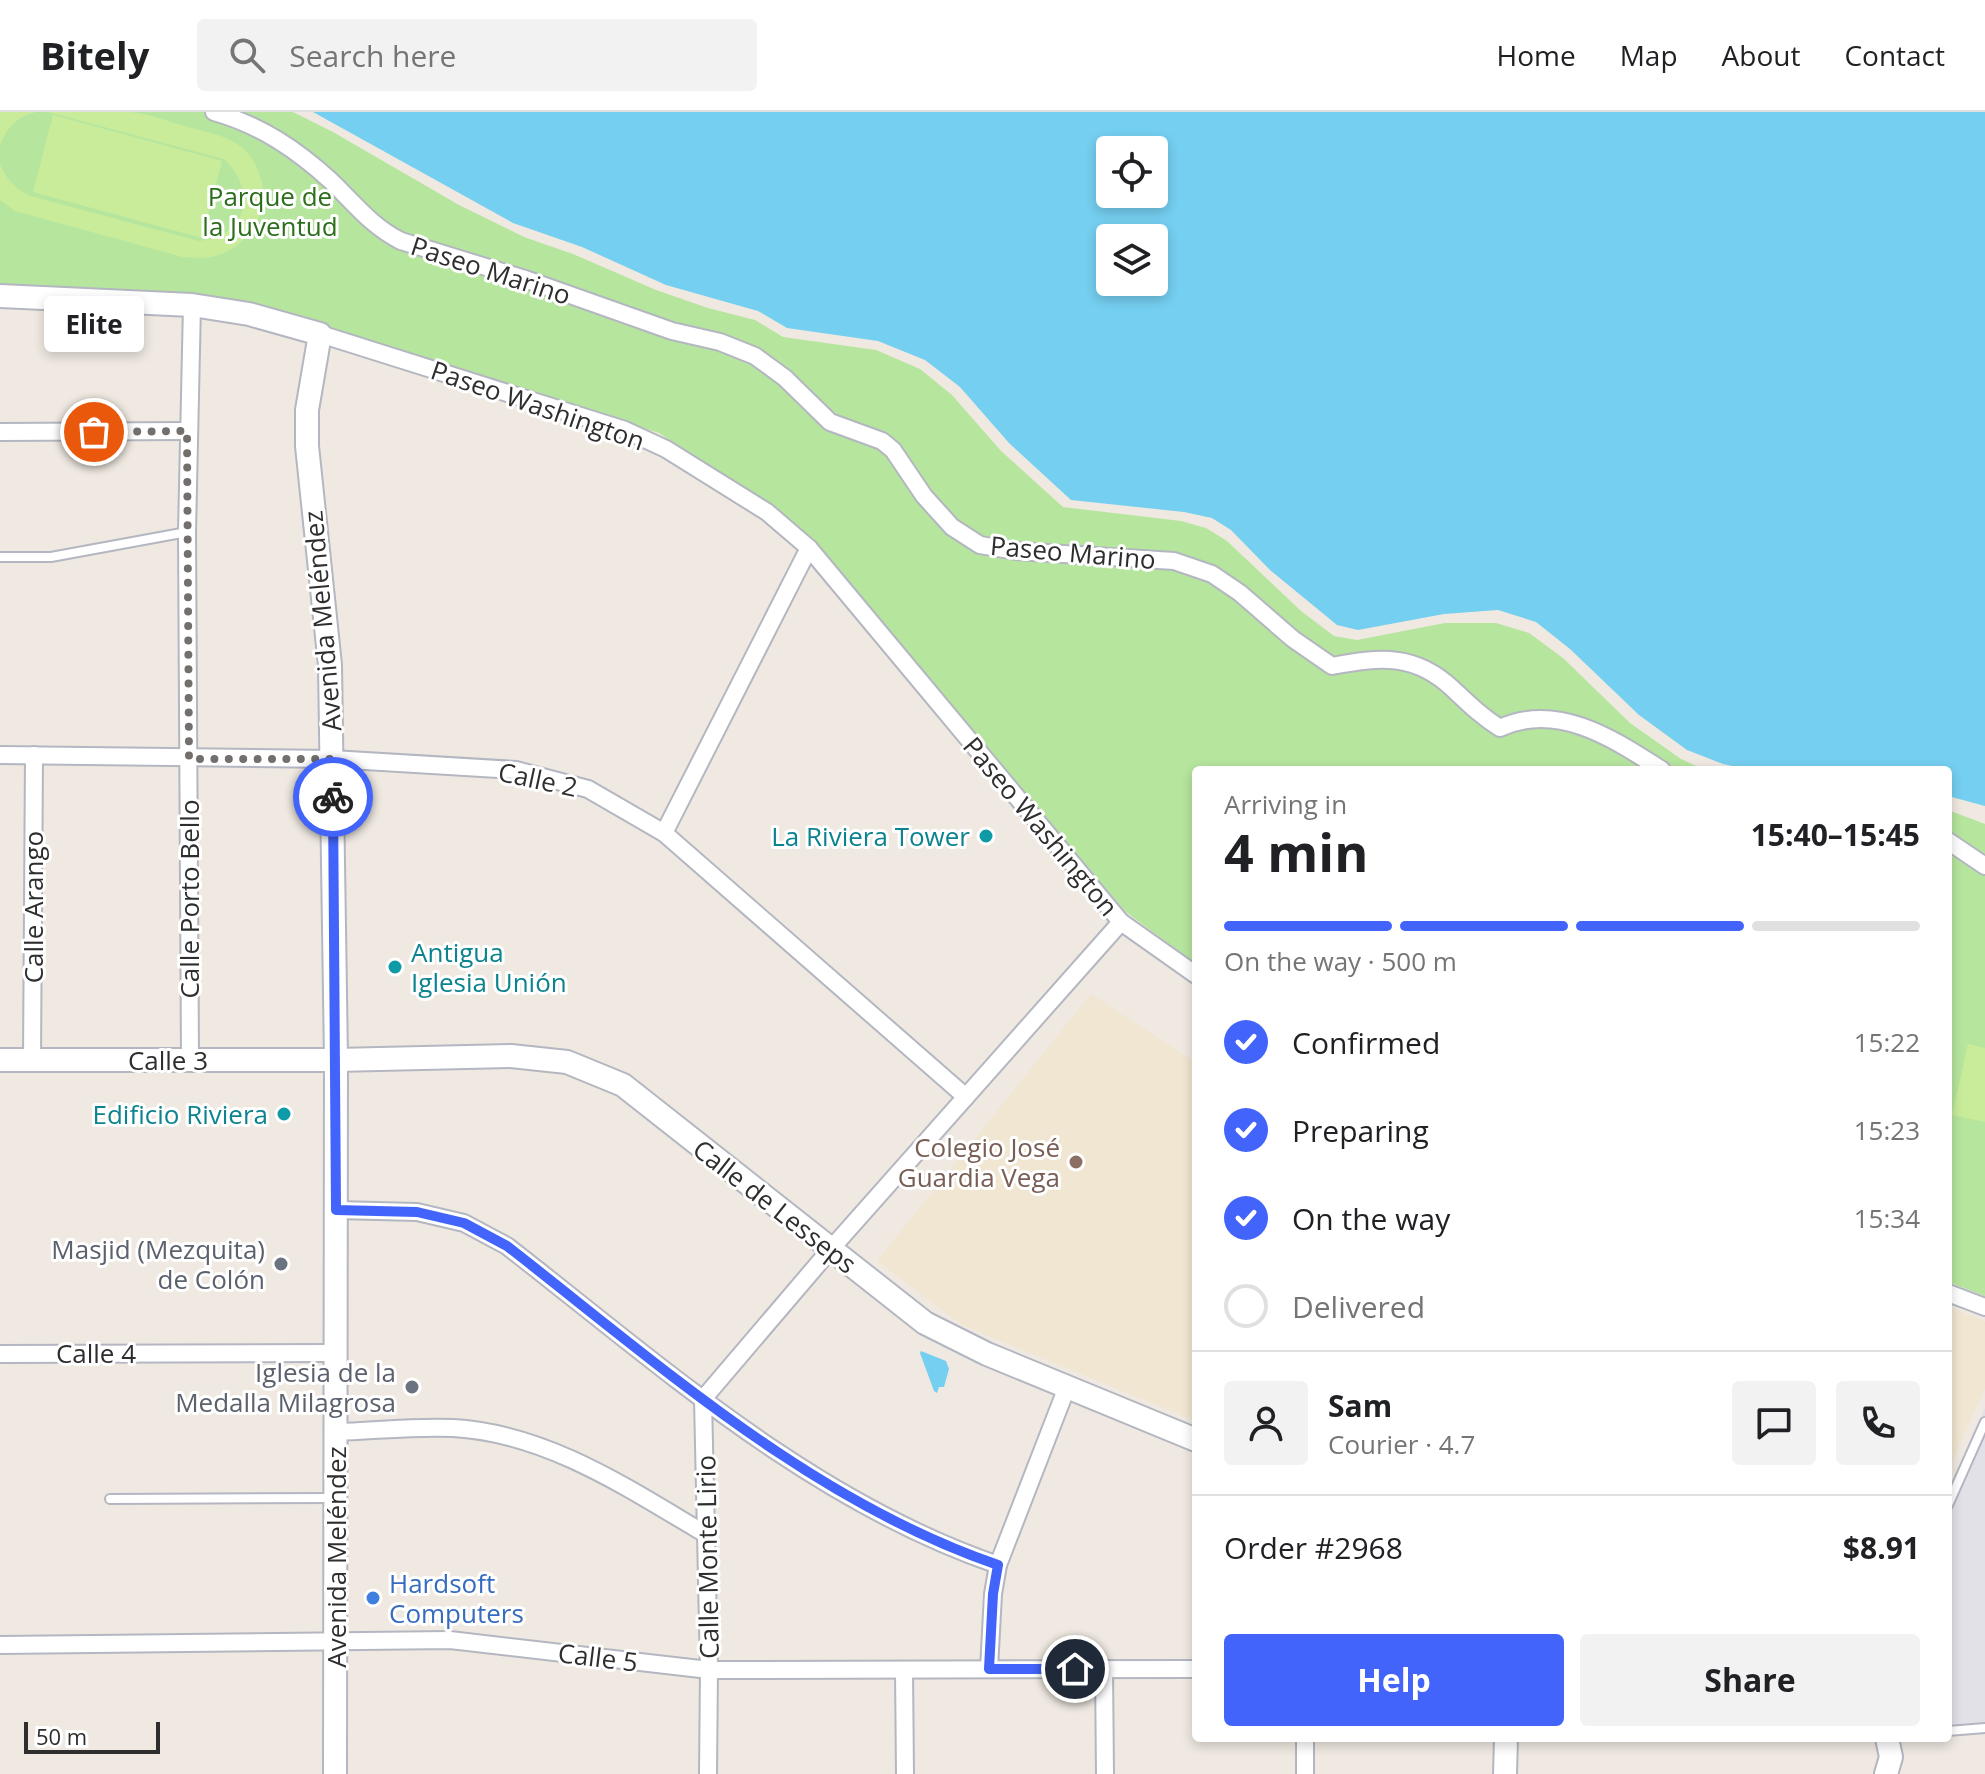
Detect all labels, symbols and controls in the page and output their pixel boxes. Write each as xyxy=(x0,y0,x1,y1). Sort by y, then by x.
search box xyxy=(197,19,757,91)
text: Bitely xyxy=(40,29,149,81)
icon: search xyxy=(225,33,269,77)
text: Search here xyxy=(289,35,456,76)
text: Home xyxy=(1497,36,1576,74)
text: Map xyxy=(1620,36,1678,74)
text: About xyxy=(1722,36,1800,74)
text: Contact xyxy=(1844,36,1945,74)
map controls xyxy=(1096,136,1168,296)
button: locate xyxy=(1096,136,1168,208)
park label: Parque de la Juventud xyxy=(202,178,338,244)
button: layers xyxy=(1096,224,1168,296)
street label: Paseo Marino xyxy=(406,227,576,313)
callout: Elite xyxy=(44,296,144,352)
text: Elite xyxy=(65,306,123,342)
street label: Paseo Washington xyxy=(426,352,650,458)
pin xyxy=(60,398,128,466)
icon: bag xyxy=(72,410,116,454)
street label: Avenida Meléndez xyxy=(294,509,350,733)
street label: Paseo Marino xyxy=(989,527,1157,577)
street label: Paseo Washington xyxy=(955,729,1127,923)
street label: Calle 2 xyxy=(495,753,581,805)
courier xyxy=(293,757,373,837)
icon: bike xyxy=(311,775,355,819)
text: Arriving in xyxy=(1224,786,1347,822)
street label: Calle Porto Bello xyxy=(171,799,207,999)
text: 15:40–15:45 xyxy=(1751,814,1920,855)
text: 4 min xyxy=(1224,816,1368,887)
place label: La Riviera Tower xyxy=(771,818,970,854)
marker: La Riviera Tower xyxy=(977,827,995,845)
street label: Calle Arango xyxy=(15,831,51,983)
place label: Antigua Iglesia Unión xyxy=(411,934,567,1000)
text: On the way · 500 m xyxy=(1224,943,1457,979)
marker: Antigua Iglesia Unión xyxy=(386,958,404,976)
icon: check xyxy=(1224,1020,1268,1064)
text: Confirmed xyxy=(1292,1022,1440,1063)
text: 15:22 xyxy=(1854,1024,1920,1060)
street label: Calle 3 xyxy=(128,1042,208,1078)
place label: Edificio Riviera xyxy=(93,1096,268,1132)
marker: Edificio Riviera xyxy=(275,1105,293,1123)
icon: check xyxy=(1224,1108,1268,1152)
text: Preparing xyxy=(1292,1110,1429,1151)
text: 15:23 xyxy=(1854,1112,1920,1148)
place label: Colegio José Guardia Vega xyxy=(898,1129,1060,1195)
street label: Calle de Lesseps xyxy=(686,1131,864,1281)
marker: Colegio José Guardia Vega xyxy=(1067,1153,1085,1171)
icon: check xyxy=(1224,1196,1268,1240)
text: On the way xyxy=(1292,1198,1450,1239)
text: 15:34 xyxy=(1854,1200,1920,1236)
place label: Masjid (Mezquita) de Colón xyxy=(51,1231,265,1297)
marker: Masjid (Mezquita) de Colón xyxy=(272,1255,290,1273)
text: Delivered xyxy=(1292,1286,1425,1327)
street label: Calle 4 xyxy=(56,1335,136,1371)
place label: Iglesia de la Medalla Milagrosa xyxy=(175,1354,396,1420)
marker: Iglesia de la Medalla Milagrosa xyxy=(403,1378,421,1396)
button: person xyxy=(1224,1381,1308,1465)
button: chat xyxy=(1732,1381,1816,1465)
button: phone xyxy=(1836,1381,1920,1465)
text: Sam xyxy=(1328,1385,1392,1426)
text: Courier · 4.7 xyxy=(1328,1426,1475,1462)
street label: Avenida Meléndez xyxy=(318,1446,354,1668)
street label: Calle Monte Lirio xyxy=(687,1455,727,1659)
text: Order #2968 xyxy=(1224,1527,1403,1568)
text: $8.91 xyxy=(1843,1527,1920,1568)
place label: Hardsoft Computers xyxy=(389,1565,524,1631)
marker: Hardsoft Computers xyxy=(364,1589,382,1607)
street label: Calle 5 xyxy=(556,1634,640,1680)
button: Help xyxy=(1224,1634,1564,1726)
button: Share xyxy=(1580,1634,1920,1726)
pin xyxy=(1041,1635,1109,1703)
icon: home xyxy=(1053,1647,1097,1691)
scale bar xyxy=(24,1718,160,1754)
text: 50 m xyxy=(36,1721,87,1751)

